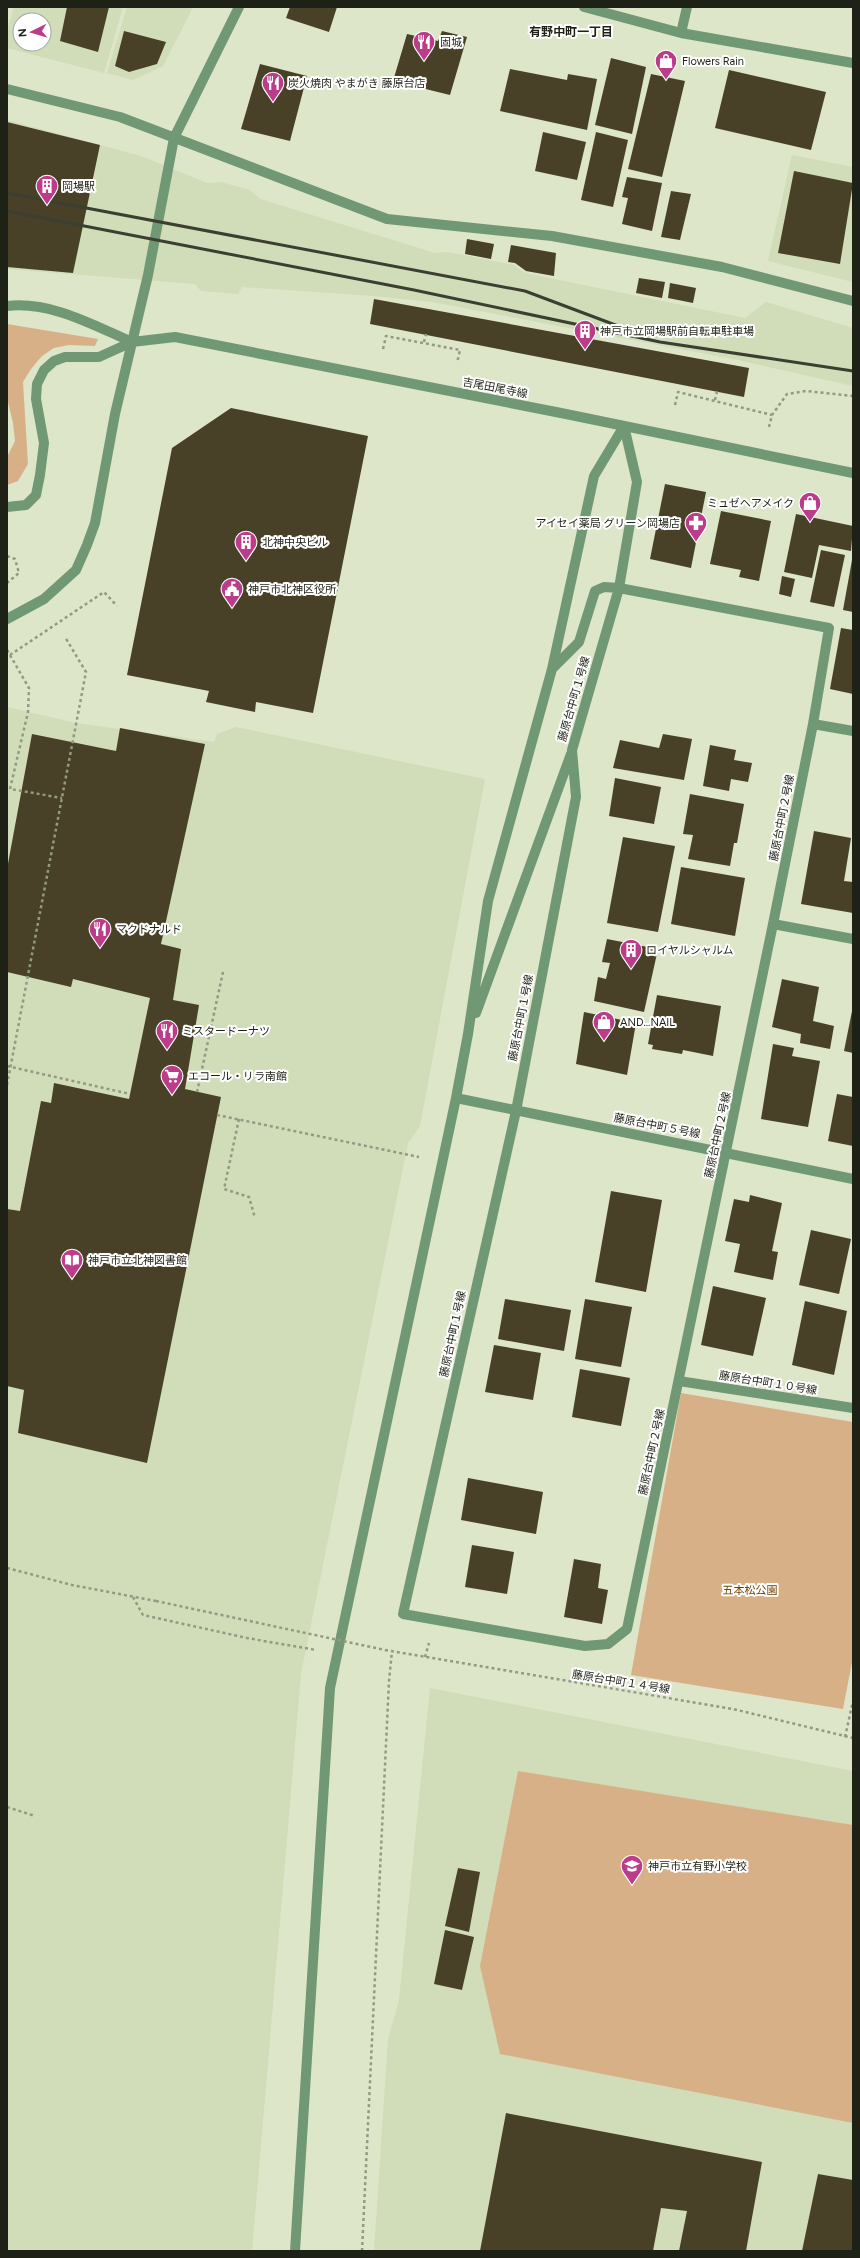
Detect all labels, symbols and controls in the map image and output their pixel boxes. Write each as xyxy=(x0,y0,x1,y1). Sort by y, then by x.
north arrow xyxy=(12,12,52,52)
district label: 有野中町一丁目 xyxy=(529,25,613,39)
text: N xyxy=(16,28,29,38)
restaurant icon: 固城 xyxy=(411,29,437,62)
place label: 固城 xyxy=(440,36,462,49)
shop icon: Flowers Rain xyxy=(653,48,679,81)
place label: Flowers Rain xyxy=(682,55,744,68)
restaurant icon: 炭火焼肉 やまがき 藤原台店 xyxy=(260,70,286,103)
place label: 炭火焼肉 やまがき 藤原台店 xyxy=(288,77,425,90)
building icon: 岡場駅 xyxy=(34,173,60,206)
place label: 岡場駅 xyxy=(62,180,95,193)
building icon: 神戸市立岡場駅前自転車駐車場 xyxy=(572,318,598,351)
place label: 神戸市立岡場駅前自転車駐車場 xyxy=(600,325,754,338)
street label: 吉尾田尾寺線 xyxy=(461,375,529,401)
shop icon: ミュゼヘアメイク xyxy=(797,490,823,523)
place label: ミュゼヘアメイク xyxy=(707,497,794,510)
pharmacy icon: アイセイ薬局 グリーン岡場店 xyxy=(683,510,709,543)
place label: アイセイ薬局 グリーン岡場店 xyxy=(535,517,680,530)
building icon: 北神中央ビル xyxy=(233,529,259,562)
place label: 北神中央ビル xyxy=(262,536,328,549)
public building icon: 神戸市北神区役所 xyxy=(219,576,245,609)
place label: 神戸市北神区役所 xyxy=(248,583,337,596)
street label: 藤原台中町１号線 xyxy=(556,655,592,743)
street label: 藤原台中町２号線 xyxy=(767,774,797,862)
restaurant icon: マクドナルド xyxy=(87,916,113,949)
place label: マクドナルド xyxy=(116,923,182,936)
building icon: ロイヤルシャルム xyxy=(618,937,644,970)
place label: ロイヤルシャルム xyxy=(646,944,733,957)
street label: 藤原台中町１号線 xyxy=(506,974,536,1062)
shop icon: AND...NAIL xyxy=(591,1009,617,1042)
place label: AND...NAIL xyxy=(620,1016,675,1029)
restaurant icon: ミスタードーナツ xyxy=(154,1018,180,1051)
place label: ミスタードーナツ xyxy=(182,1025,270,1038)
supermarket icon: エコール・リラ南館 xyxy=(159,1063,185,1096)
place label: エコール・リラ南館 xyxy=(188,1070,287,1083)
street label: 藤原台中町２号線 xyxy=(702,1091,734,1179)
street label: 藤原台中町５号線 xyxy=(613,1111,701,1141)
library icon: 神戸市立北神図書館 xyxy=(59,1247,85,1280)
place label: 神戸市立北神図書館 xyxy=(88,1254,187,1267)
street label: 藤原台中町１号線 xyxy=(437,1290,469,1378)
street label: 藤原台中町１０号線 xyxy=(718,1369,818,1397)
street label: 藤原台中町２号線 xyxy=(636,1408,668,1496)
park label: 五本松公園 xyxy=(723,1584,778,1597)
street label: 藤原台中町１４号線 xyxy=(571,1668,671,1696)
school or university icon: 神戸市立有野小学校 xyxy=(619,1853,645,1886)
place label: 神戸市立有野小学校 xyxy=(648,1860,747,1873)

